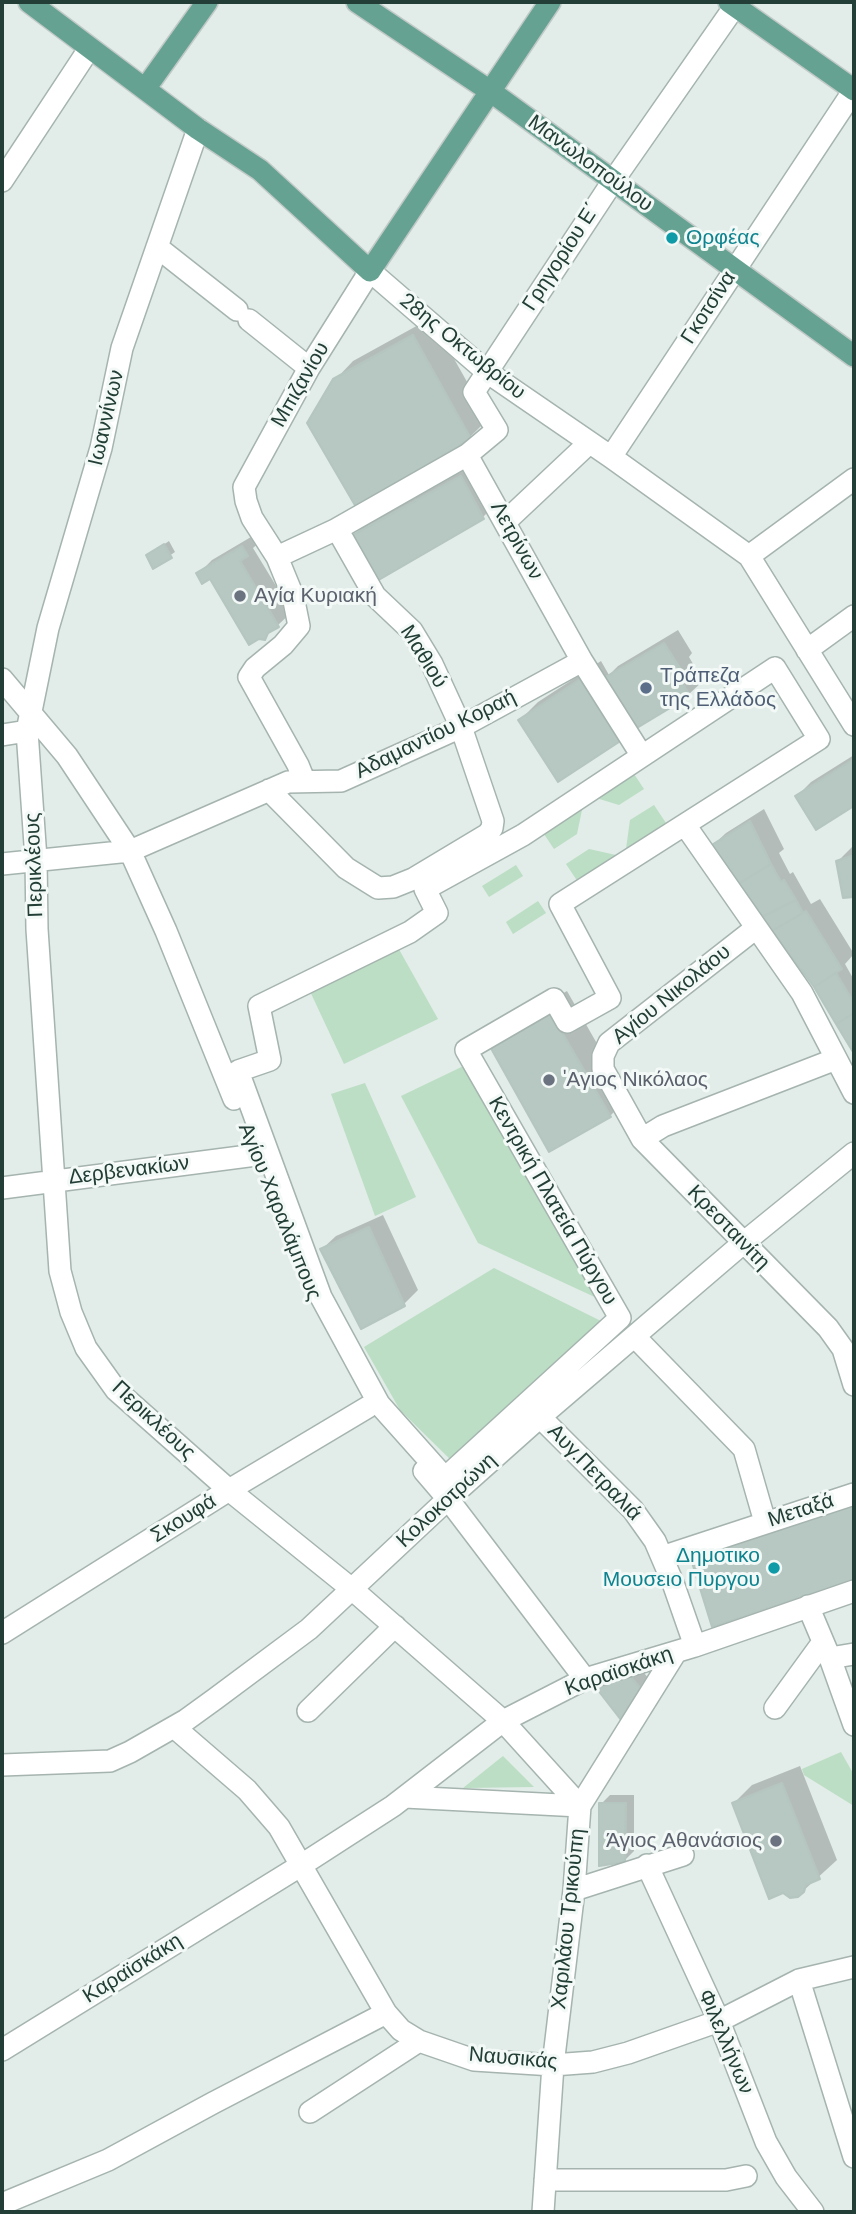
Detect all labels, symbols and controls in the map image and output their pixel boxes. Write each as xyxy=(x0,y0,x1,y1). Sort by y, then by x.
street label: Μανωλοπούλου xyxy=(523,110,657,218)
street label: Γρηγορίου Ε΄ xyxy=(518,198,606,316)
place label: Ορφέας xyxy=(686,225,760,251)
marker: Ορφέας xyxy=(664,230,680,246)
street label: Γκοτσίνα xyxy=(676,267,742,349)
street label: 28ης Οκτωβρίου xyxy=(394,288,530,406)
street label: Μπιζανίου xyxy=(267,338,335,432)
street label: Ιωαννίνων xyxy=(84,368,130,468)
street label: Λετρίνων xyxy=(484,497,548,585)
place label: Αγία Κυριακή xyxy=(254,583,377,609)
marker: Αγία Κυριακή xyxy=(232,588,248,604)
street label: Μαθιού xyxy=(394,621,452,693)
place label: Τράπεζα της Ελλάδος xyxy=(660,663,776,713)
marker: Τράπεζα της Ελλάδος xyxy=(638,680,654,696)
street label: Αδαμαντίου Κοραή xyxy=(352,685,520,785)
street label: Περικλέους xyxy=(21,812,49,918)
street label: Αγίου Νικολάου xyxy=(608,940,736,1050)
place label: 'Αγιος Νικόλαος xyxy=(563,1067,708,1093)
marker: 'Αγιος Νικόλαος xyxy=(541,1072,557,1088)
street label: Κεντρική Πλατεία Πύργου xyxy=(482,1092,622,1310)
street label: Αγίου Χαραλάμπους xyxy=(232,1120,326,1304)
street label: Δερβενακίων xyxy=(67,1151,191,1191)
street label: Κρεσταινίτη xyxy=(681,1180,775,1276)
street label: Περικλέους xyxy=(106,1376,200,1466)
street label: Αυγ.Πετραλιά xyxy=(542,1420,646,1526)
street label: Κολοκοτρώνη xyxy=(392,1448,502,1554)
street label: Σκουφά xyxy=(147,1489,221,1549)
street label: Μεταξά xyxy=(765,1489,837,1533)
place label: Δημοτικο Μουσειο Πυργου xyxy=(603,1543,760,1593)
marker: Δημοτικο Μουσειο Πυργου xyxy=(766,1560,782,1576)
street label: Καραϊσκάκη xyxy=(562,1642,676,1702)
street label: Χαριλάου Τρικούπη xyxy=(547,1827,591,2011)
place label: Άγιος Αθανάσιος xyxy=(606,1828,762,1854)
marker: Άγιος Αθανάσιος xyxy=(768,1833,784,1849)
street label: Καραϊσκάκη xyxy=(79,1929,187,2009)
street label: Φιλελλήνων xyxy=(692,1986,758,2098)
street label: Ναυσικάς xyxy=(468,2043,558,2075)

